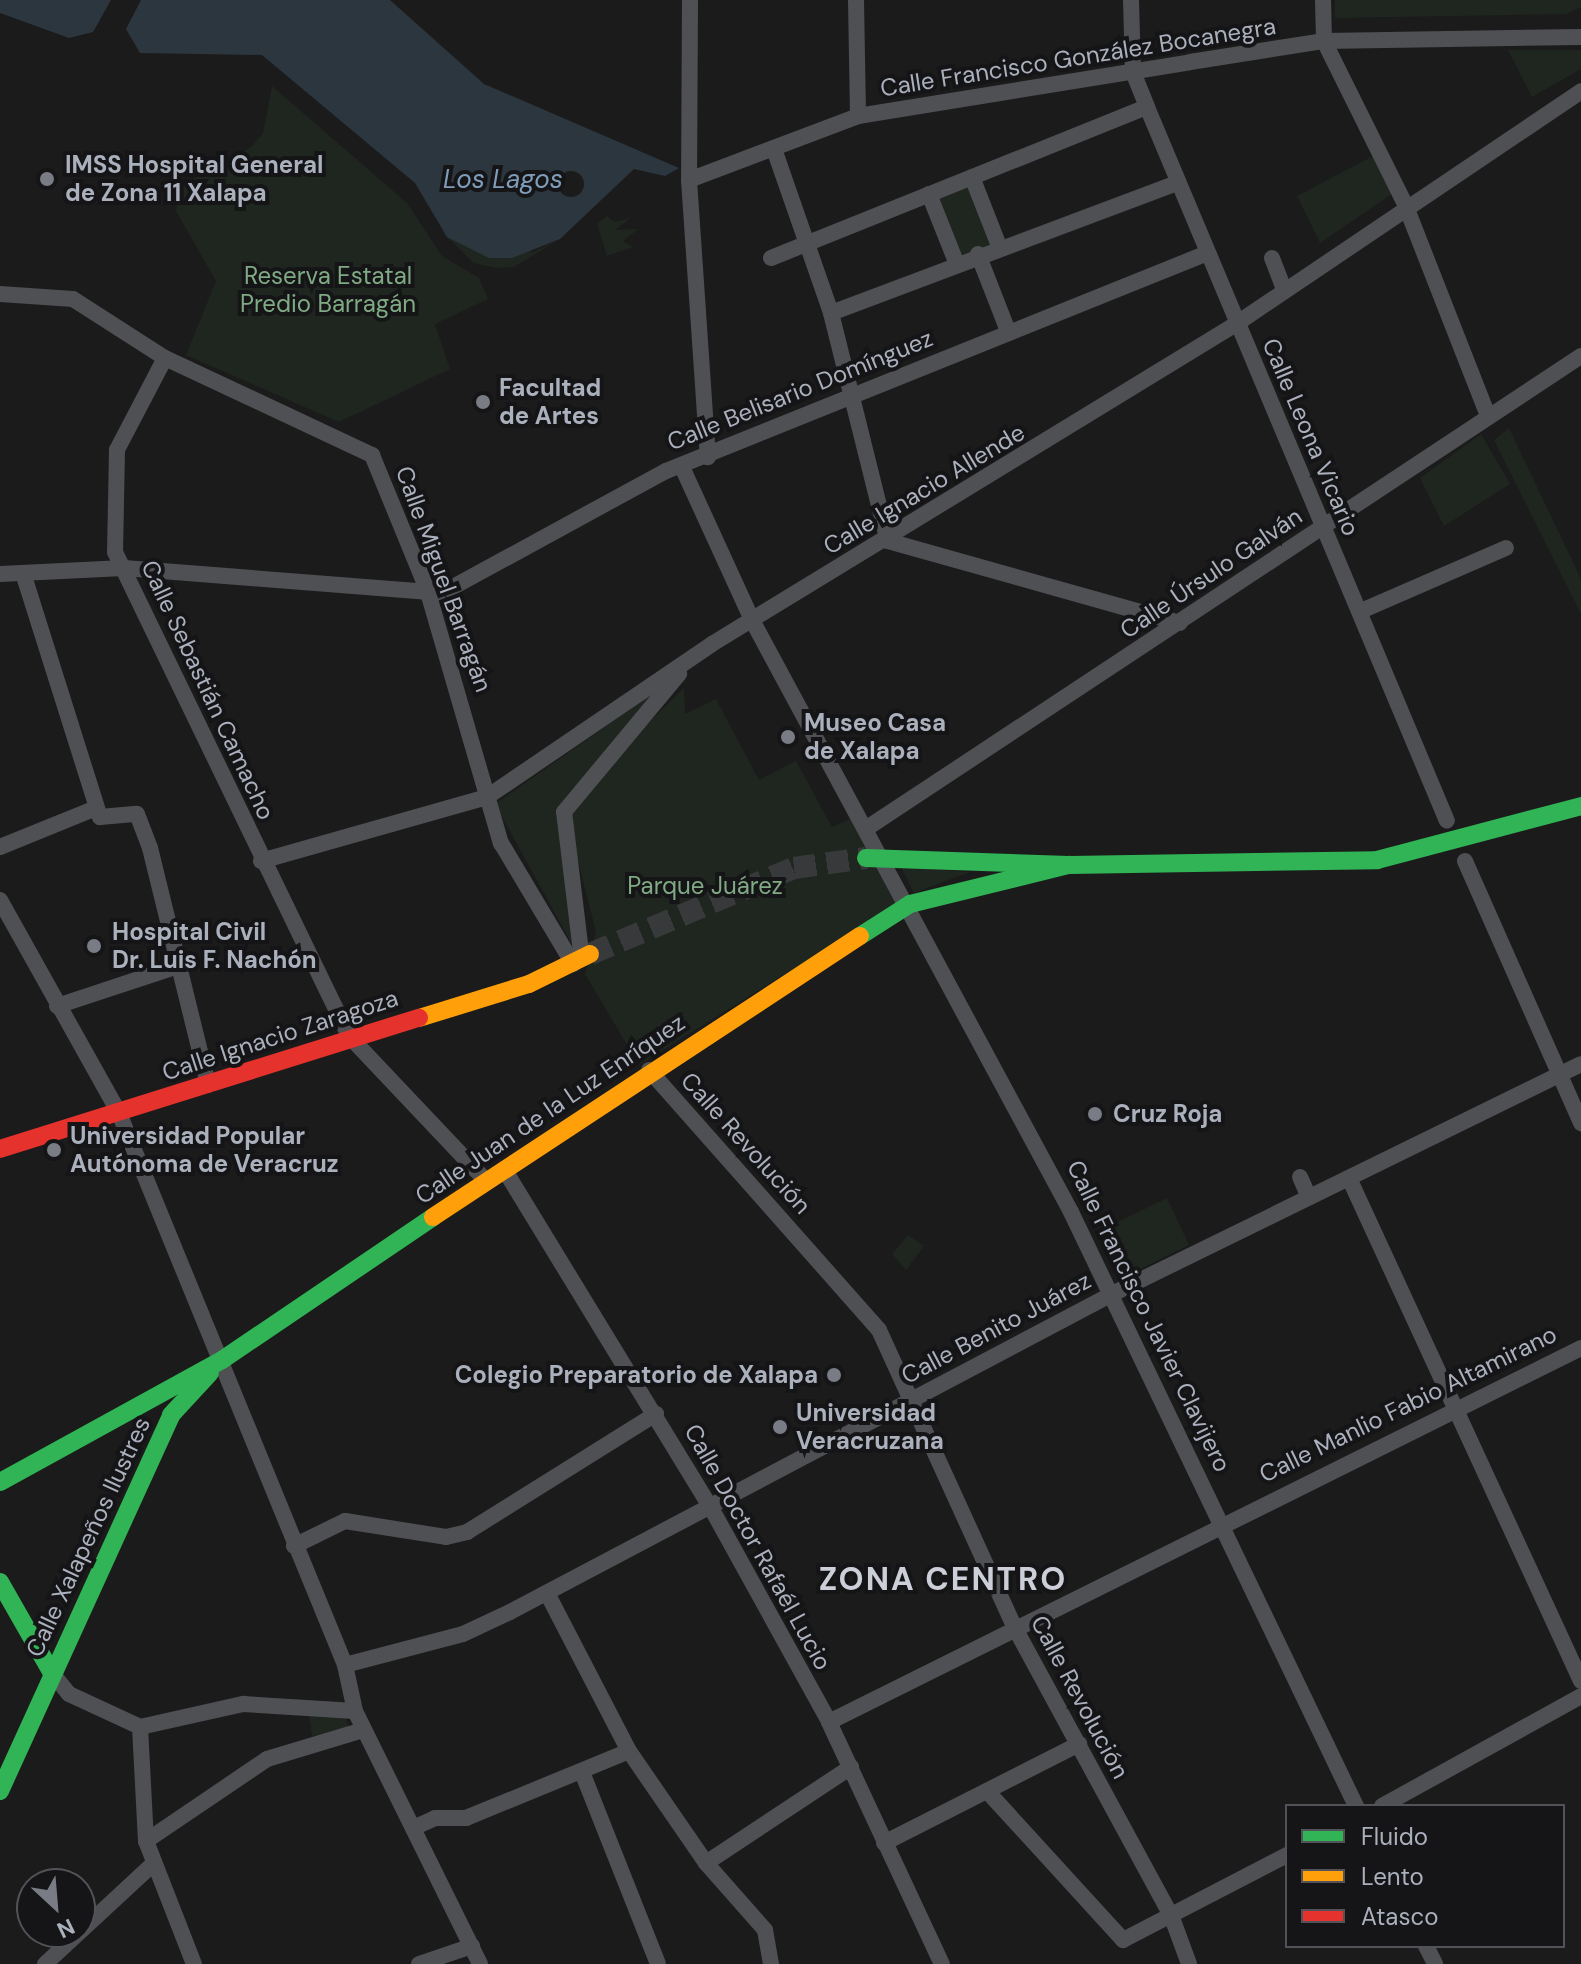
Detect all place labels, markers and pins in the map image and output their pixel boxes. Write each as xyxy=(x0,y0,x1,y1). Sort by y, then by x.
place label: IMSS Hospital General de Zona 11 Xalapa xyxy=(65,151,323,207)
marker: IMSS Hospital General de Zona 11 Xalapa xyxy=(36,168,58,190)
place label: Facultad de Artes xyxy=(499,374,601,430)
marker: Facultad de Artes xyxy=(474,393,492,411)
place label: Museo Casa de Xalapa xyxy=(804,709,946,765)
marker: Museo Casa de Xalapa xyxy=(779,728,797,746)
place label: Hospital Civil Dr. Luis F. Nachón xyxy=(112,918,317,974)
marker: Hospital Civil Dr. Luis F. Nachón xyxy=(83,935,105,957)
place label: Cruz Roja xyxy=(1113,1100,1222,1128)
marker: Cruz Roja xyxy=(1084,1103,1106,1125)
place label: Universidad Popular Autónoma de Veracruz xyxy=(70,1122,339,1178)
marker: Universidad Popular Autónoma de Veracruz xyxy=(45,1141,63,1159)
place label: Colegio Preparatorio de Xalapa xyxy=(455,1361,818,1389)
marker: Colegio Preparatorio de Xalapa xyxy=(825,1366,843,1384)
place label: Universidad Veracruzana xyxy=(796,1399,944,1455)
marker: Universidad Veracruzana xyxy=(771,1418,789,1436)

